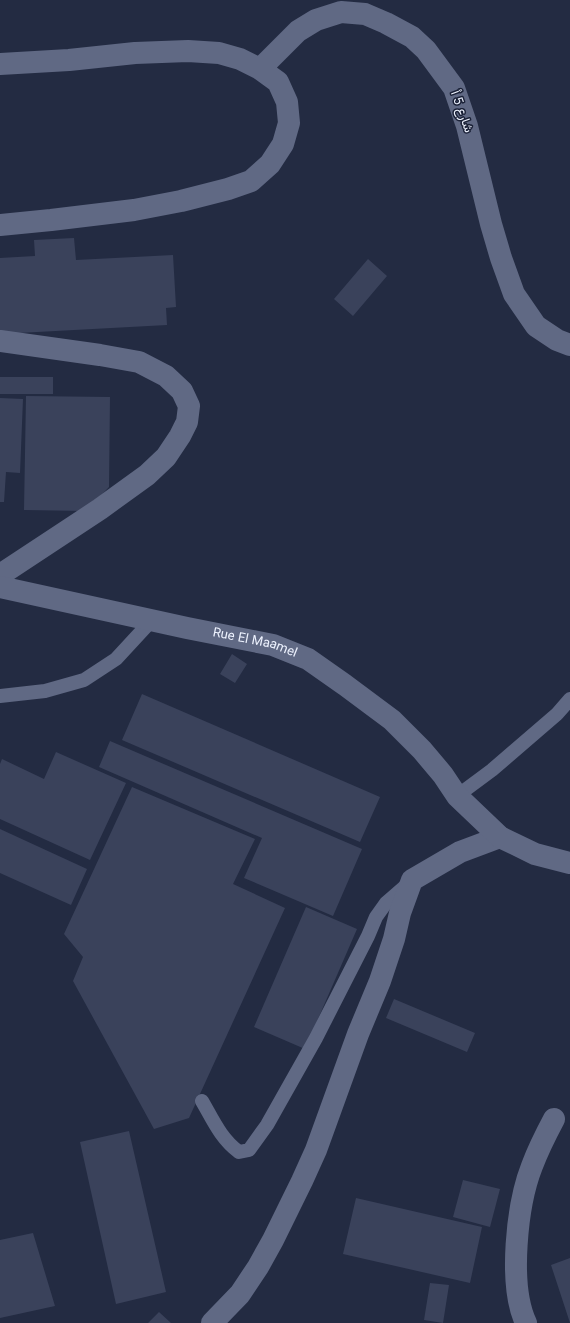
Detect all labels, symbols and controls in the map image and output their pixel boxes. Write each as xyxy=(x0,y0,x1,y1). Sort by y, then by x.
street label: شارع 5 أ xyxy=(444,88,478,136)
street label: Rue El Maamel xyxy=(211,623,300,664)

